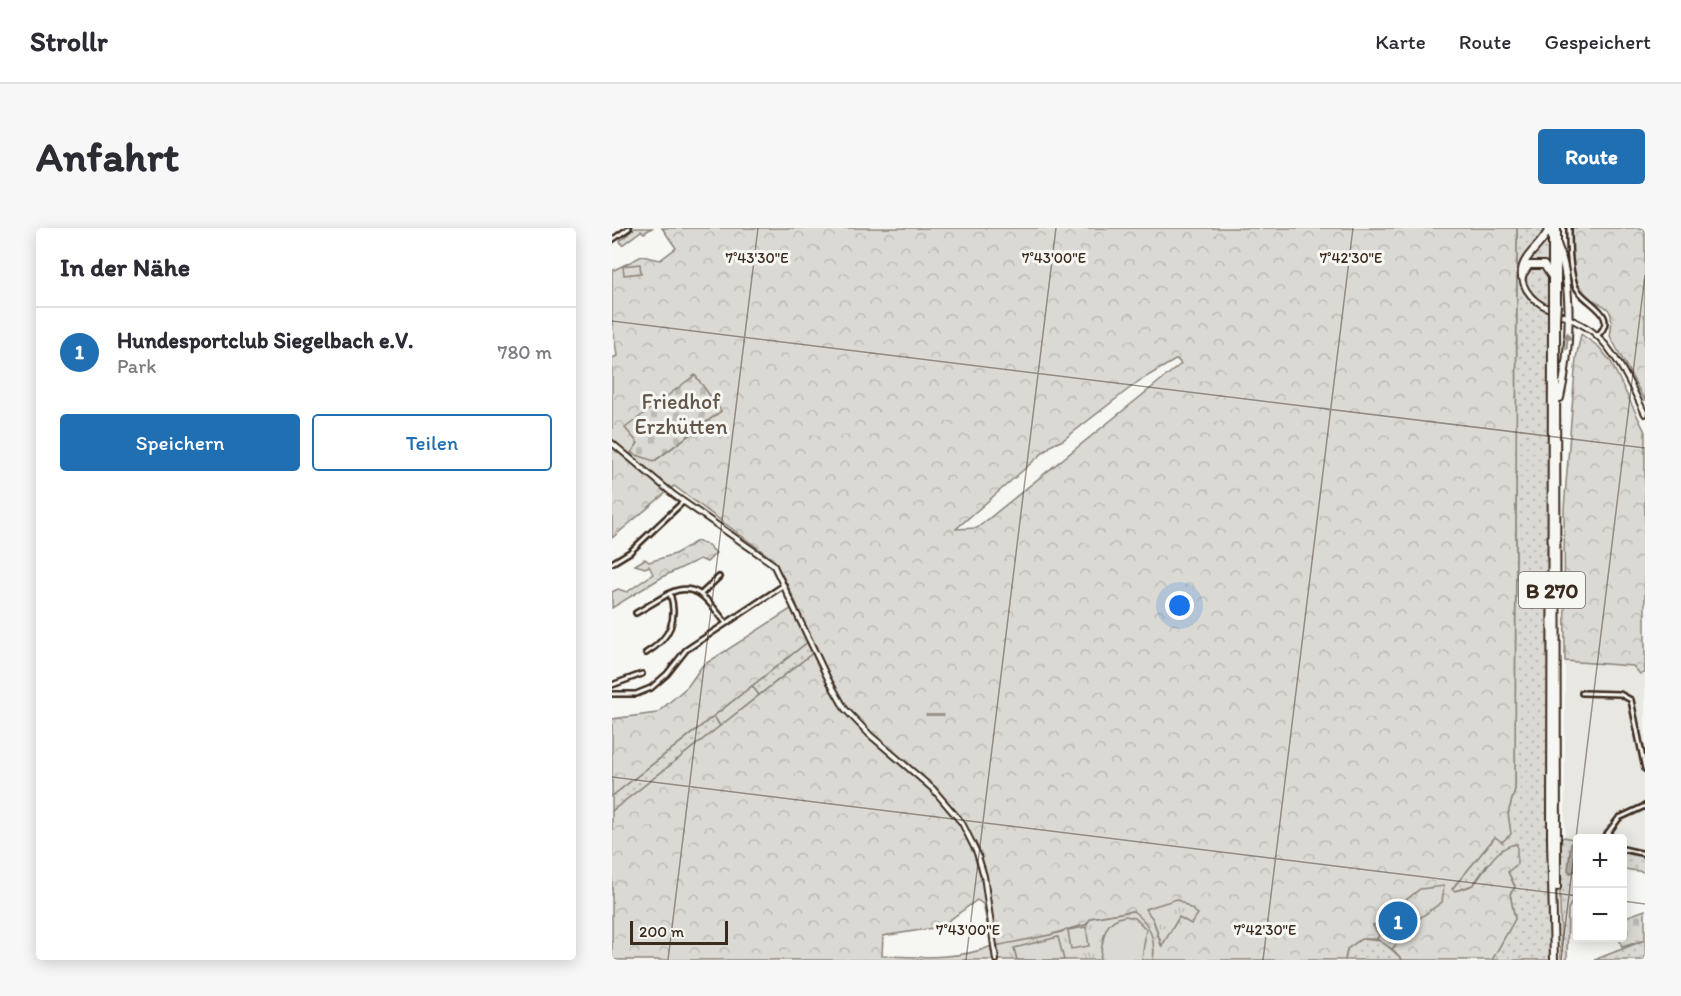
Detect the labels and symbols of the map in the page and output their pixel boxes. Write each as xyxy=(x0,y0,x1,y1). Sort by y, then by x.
text: 7°43'30"E xyxy=(725,249,789,267)
text: 7°43'00"E xyxy=(1022,249,1086,267)
text: 7°42'30"E xyxy=(1320,249,1382,267)
one-way arrow xyxy=(1562,332,1571,351)
park label: Friedhof Erzhütten xyxy=(634,388,728,440)
road number: B 270 xyxy=(1519,572,1585,608)
your location xyxy=(1165,591,1194,620)
pin: 1 xyxy=(1378,898,1418,944)
scale bar xyxy=(630,918,728,946)
text: 7°43'00"E xyxy=(936,921,1000,939)
text: 7°42'30"E xyxy=(1234,921,1296,939)

